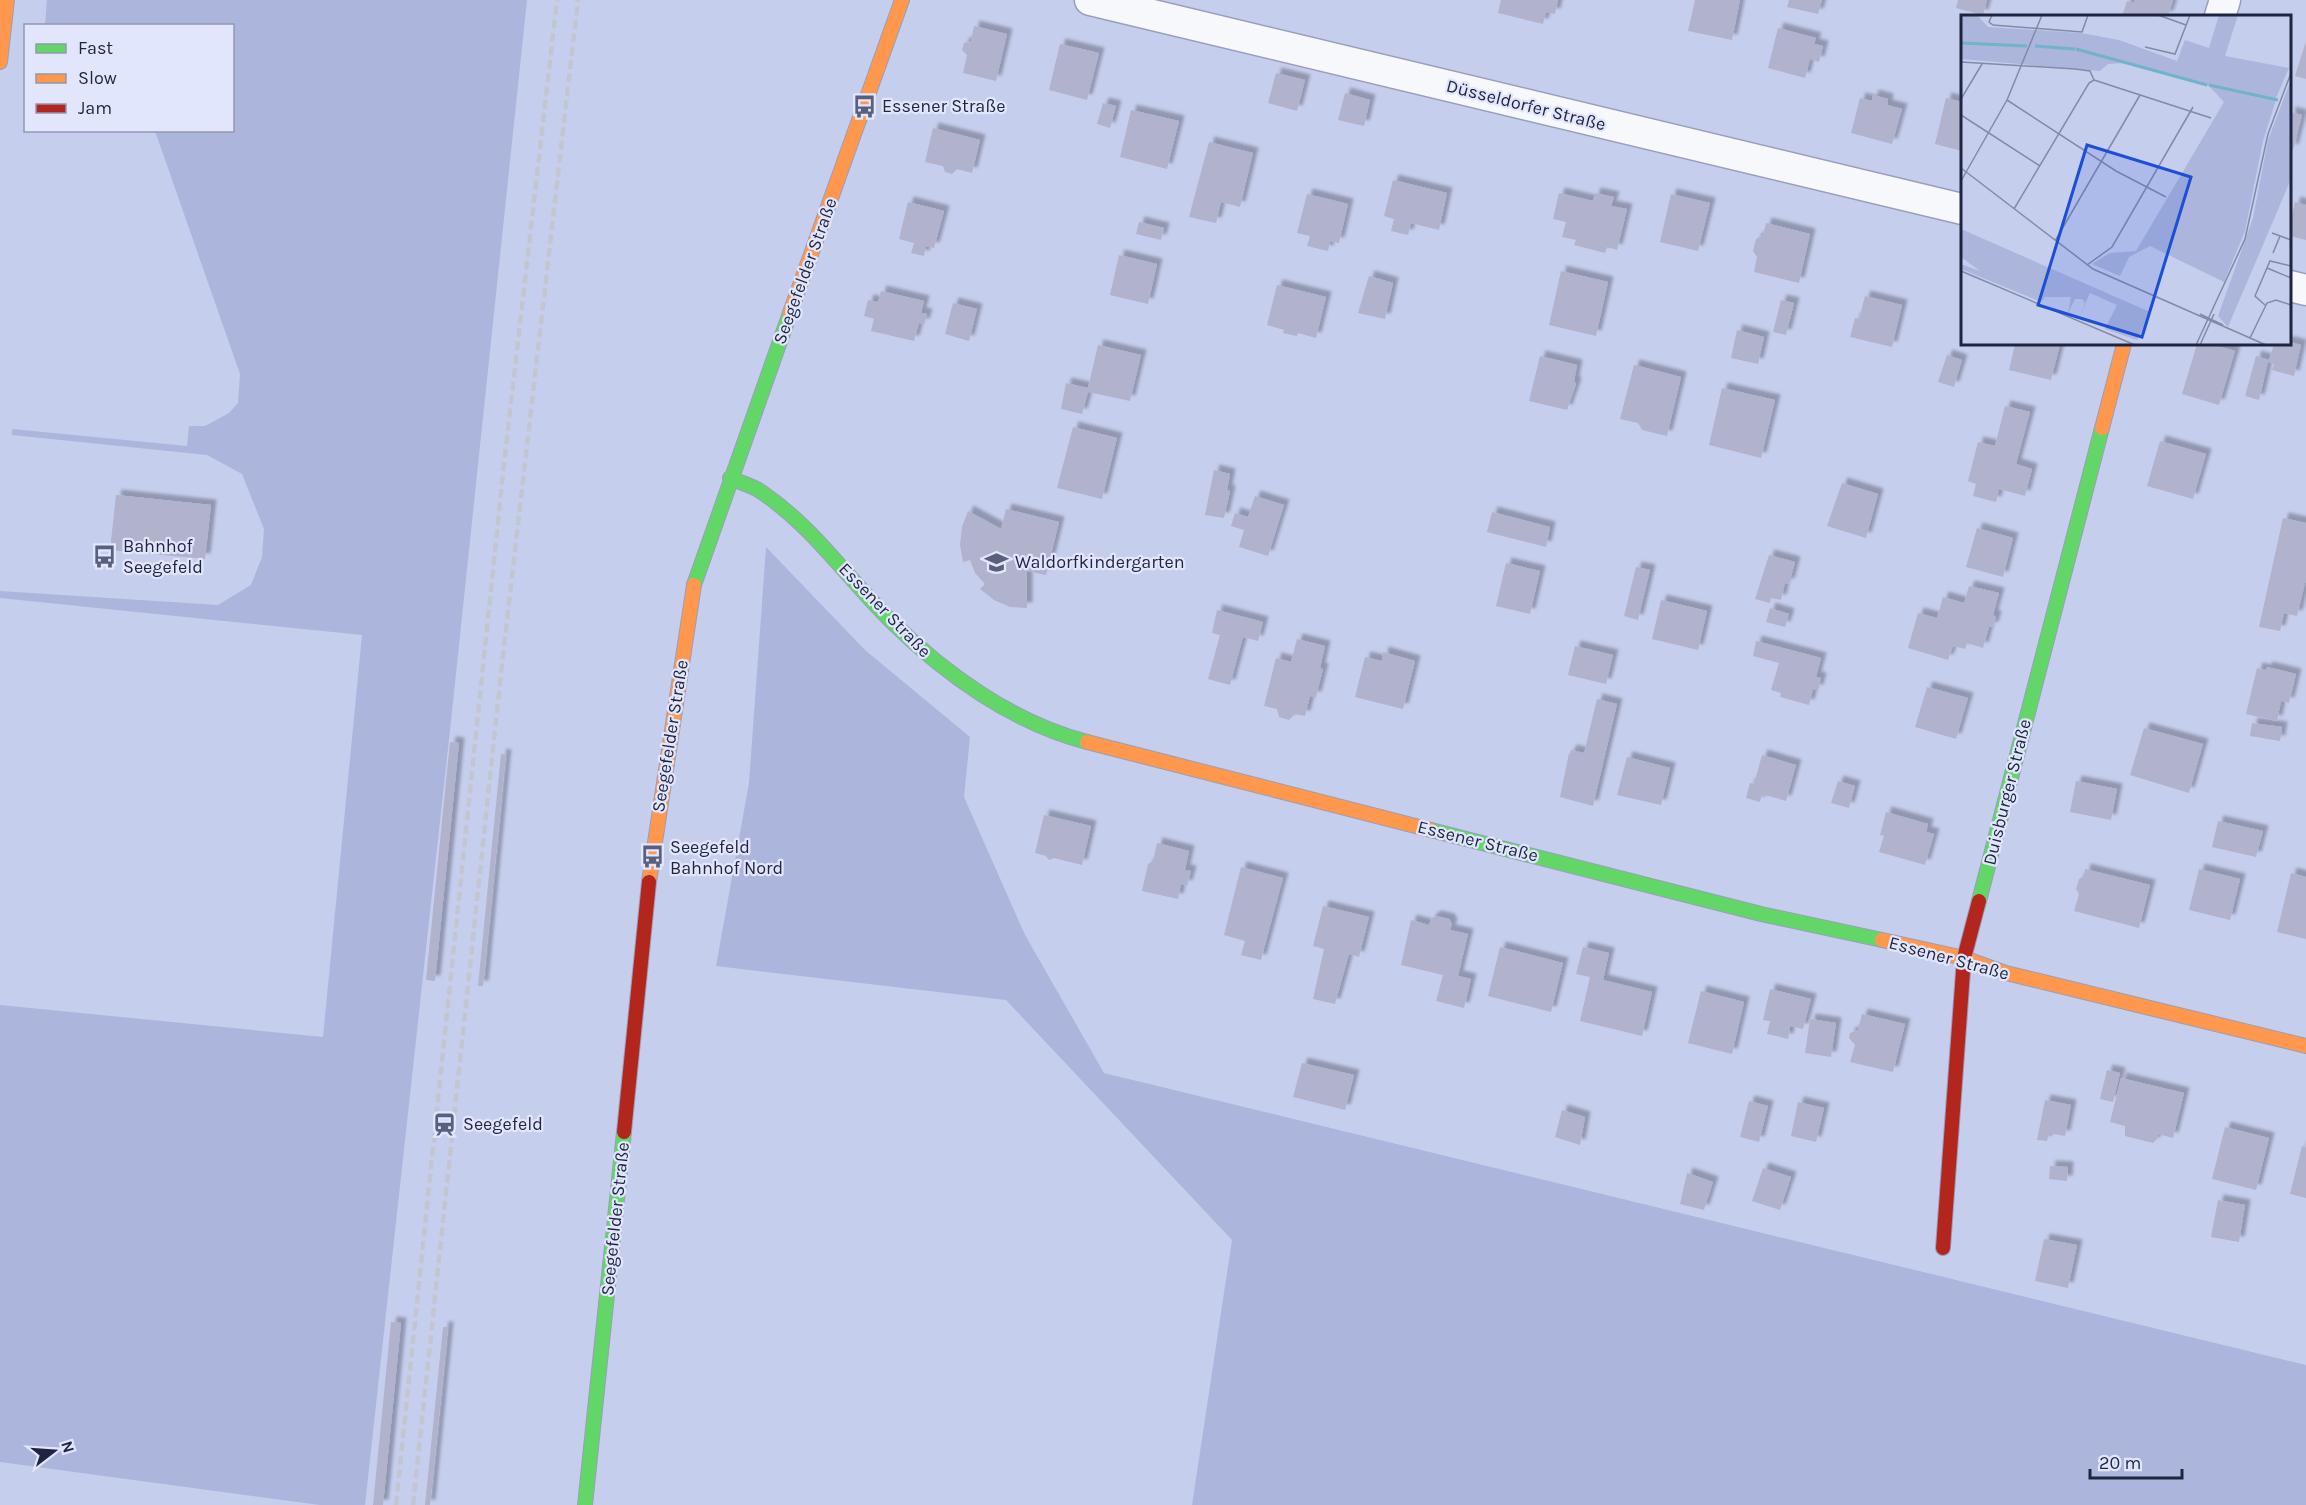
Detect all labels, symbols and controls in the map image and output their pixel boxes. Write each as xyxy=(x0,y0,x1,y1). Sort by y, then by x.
inset map xyxy=(1961,15,2291,345)
legend xyxy=(24,24,234,132)
text: Fast xyxy=(78,37,113,59)
text: Slow xyxy=(78,67,117,89)
street label: Düsseldorfer Straße xyxy=(1444,75,1608,135)
bus stop icon: Essener Straße xyxy=(851,93,877,119)
place label: Essener Straße xyxy=(882,95,1006,117)
text: Jam xyxy=(78,97,112,119)
street label: Seegefelder Straße xyxy=(768,195,842,347)
place label: Bahnhof Seegefeld xyxy=(123,535,203,578)
bus stop icon: Bahnhof Seegefeld xyxy=(92,543,118,569)
school or university icon: Waldorfkindergarten xyxy=(984,549,1010,575)
place label: Waldorfkindergarten xyxy=(1015,551,1185,573)
street label: Essener Straße xyxy=(834,558,936,662)
street label: Seegefelder Straße xyxy=(647,658,693,814)
street label: Duisburger Straße xyxy=(1978,717,2036,867)
street label: Essener Straße xyxy=(1415,815,1541,867)
place label: Seegefeld Bahnhof Nord xyxy=(670,836,783,879)
bus stop icon: Seegefeld Bahnhof Nord xyxy=(639,844,665,870)
street label: Essener Straße xyxy=(1886,931,2012,985)
station icon: Seegefeld xyxy=(432,1111,458,1137)
place label: Seegefeld xyxy=(463,1113,543,1135)
street label: Seegefelder Straße xyxy=(596,1141,634,1297)
north arrow xyxy=(24,1421,84,1481)
text: N xyxy=(57,1438,79,1455)
scale bar xyxy=(2090,1442,2182,1480)
text: 20 m xyxy=(2099,1452,2141,1474)

